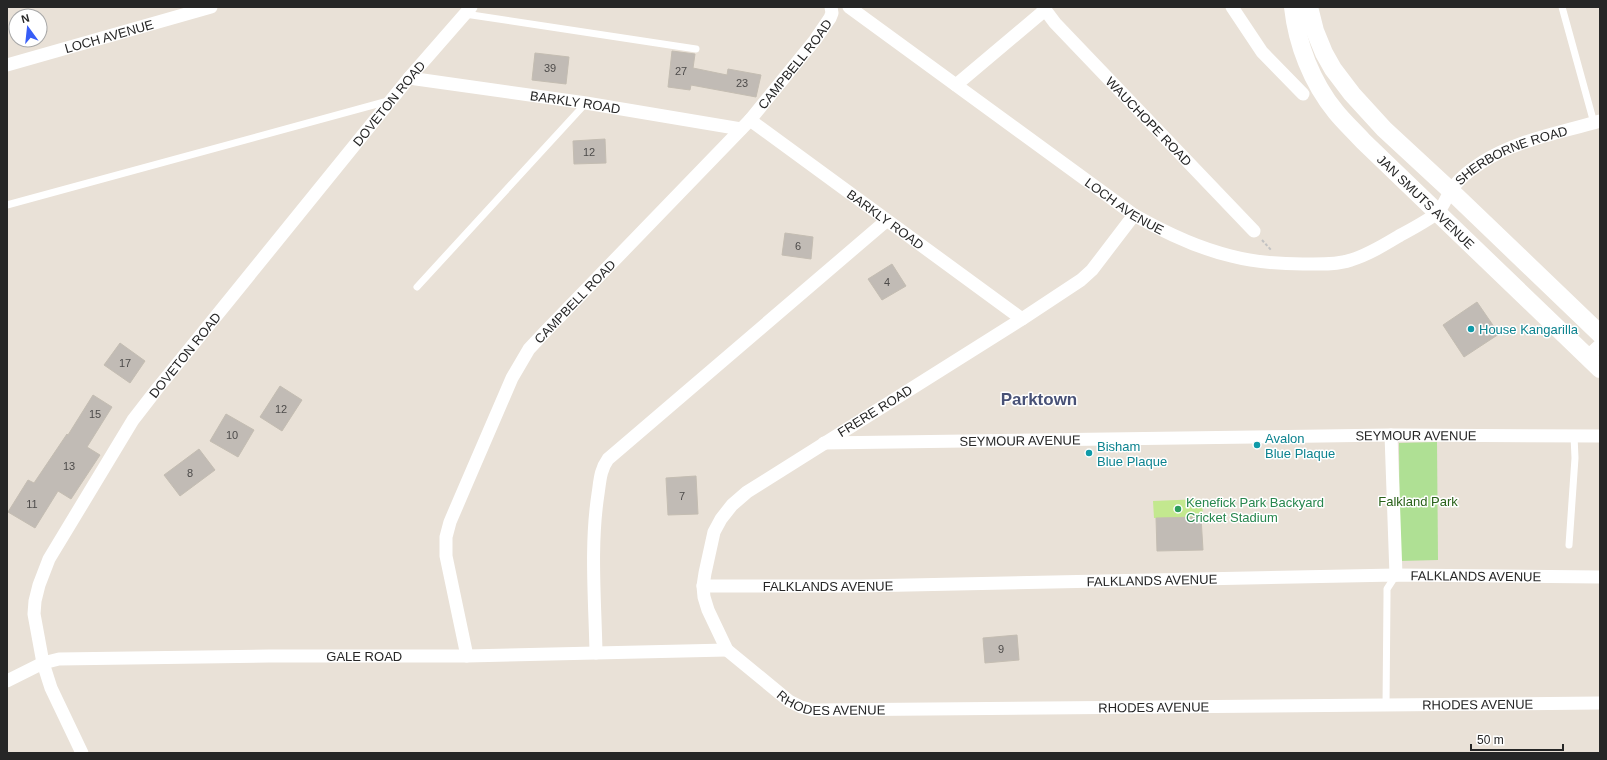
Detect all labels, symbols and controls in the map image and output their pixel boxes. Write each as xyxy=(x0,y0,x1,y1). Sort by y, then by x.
north arrow xyxy=(8,8,48,48)
text: N xyxy=(20,12,31,25)
street label: LOCH AVENUE xyxy=(63,16,155,56)
street label: CAMPBELL ROAD xyxy=(755,16,835,112)
street label: DOVETON ROAD xyxy=(350,58,428,149)
house number: 39 xyxy=(544,62,556,74)
house number: 27 xyxy=(675,65,687,77)
street label: WAUCHOPE ROAD xyxy=(1103,74,1195,169)
house number: 23 xyxy=(736,77,748,89)
street label: BARKLY ROAD xyxy=(529,88,622,116)
street label: SHERBORNE ROAD xyxy=(1452,123,1569,188)
house number: 12 xyxy=(583,146,595,158)
street label: JAN SMUTS AVENUE xyxy=(1374,151,1478,252)
street label: LOCH AVENUE xyxy=(1082,174,1167,237)
street label: BARKLY ROAD xyxy=(844,186,927,252)
house number: 6 xyxy=(795,240,801,252)
street label: CAMPBELL ROAD xyxy=(531,257,618,346)
house number: 4 xyxy=(884,276,890,288)
street label: DOVETON ROAD xyxy=(146,309,224,400)
place label: House Kangarilla xyxy=(1479,322,1579,337)
marker: House Kangarilla xyxy=(1466,324,1476,334)
house number: 17 xyxy=(119,357,131,369)
street label: FRERE ROAD xyxy=(835,382,915,440)
district label: Parktown xyxy=(1001,390,1077,409)
house number: 12 xyxy=(275,403,287,415)
house number: 15 xyxy=(89,408,101,420)
street label: SEYMOUR AVENUE xyxy=(1355,427,1477,443)
house number: 10 xyxy=(226,429,238,441)
place label: Avalon Blue Plaque xyxy=(1265,431,1335,461)
street label: SEYMOUR AVENUE xyxy=(959,432,1081,449)
place label: Bisham Blue Plaque xyxy=(1097,439,1167,469)
marker: Avalon Blue Plaque xyxy=(1252,440,1262,450)
marker: Bisham Blue Plaque xyxy=(1084,448,1094,458)
house number: 13 xyxy=(63,460,75,472)
house number: 8 xyxy=(187,467,193,479)
house number: 7 xyxy=(679,490,685,502)
park label: Falkland Park xyxy=(1378,494,1458,509)
place label: Kenefick Park Backyard Cricket Stadium xyxy=(1186,495,1324,525)
house number: 11 xyxy=(26,498,38,510)
marker: Kenefick Park Backyard Cricket Stadium xyxy=(1173,504,1183,514)
street label: FALKLANDS AVENUE xyxy=(1411,568,1542,584)
street label: FALKLANDS AVENUE xyxy=(1087,571,1218,589)
street label: FALKLANDS AVENUE xyxy=(763,578,894,594)
house number: 9 xyxy=(998,643,1004,655)
street label: GALE ROAD xyxy=(326,649,402,664)
street label: RHODES AVENUE xyxy=(774,687,886,717)
street label: RHODES AVENUE xyxy=(1422,696,1534,712)
street label: RHODES AVENUE xyxy=(1098,699,1210,715)
scale bar xyxy=(1471,726,1563,752)
text: 50 m xyxy=(1477,733,1504,747)

